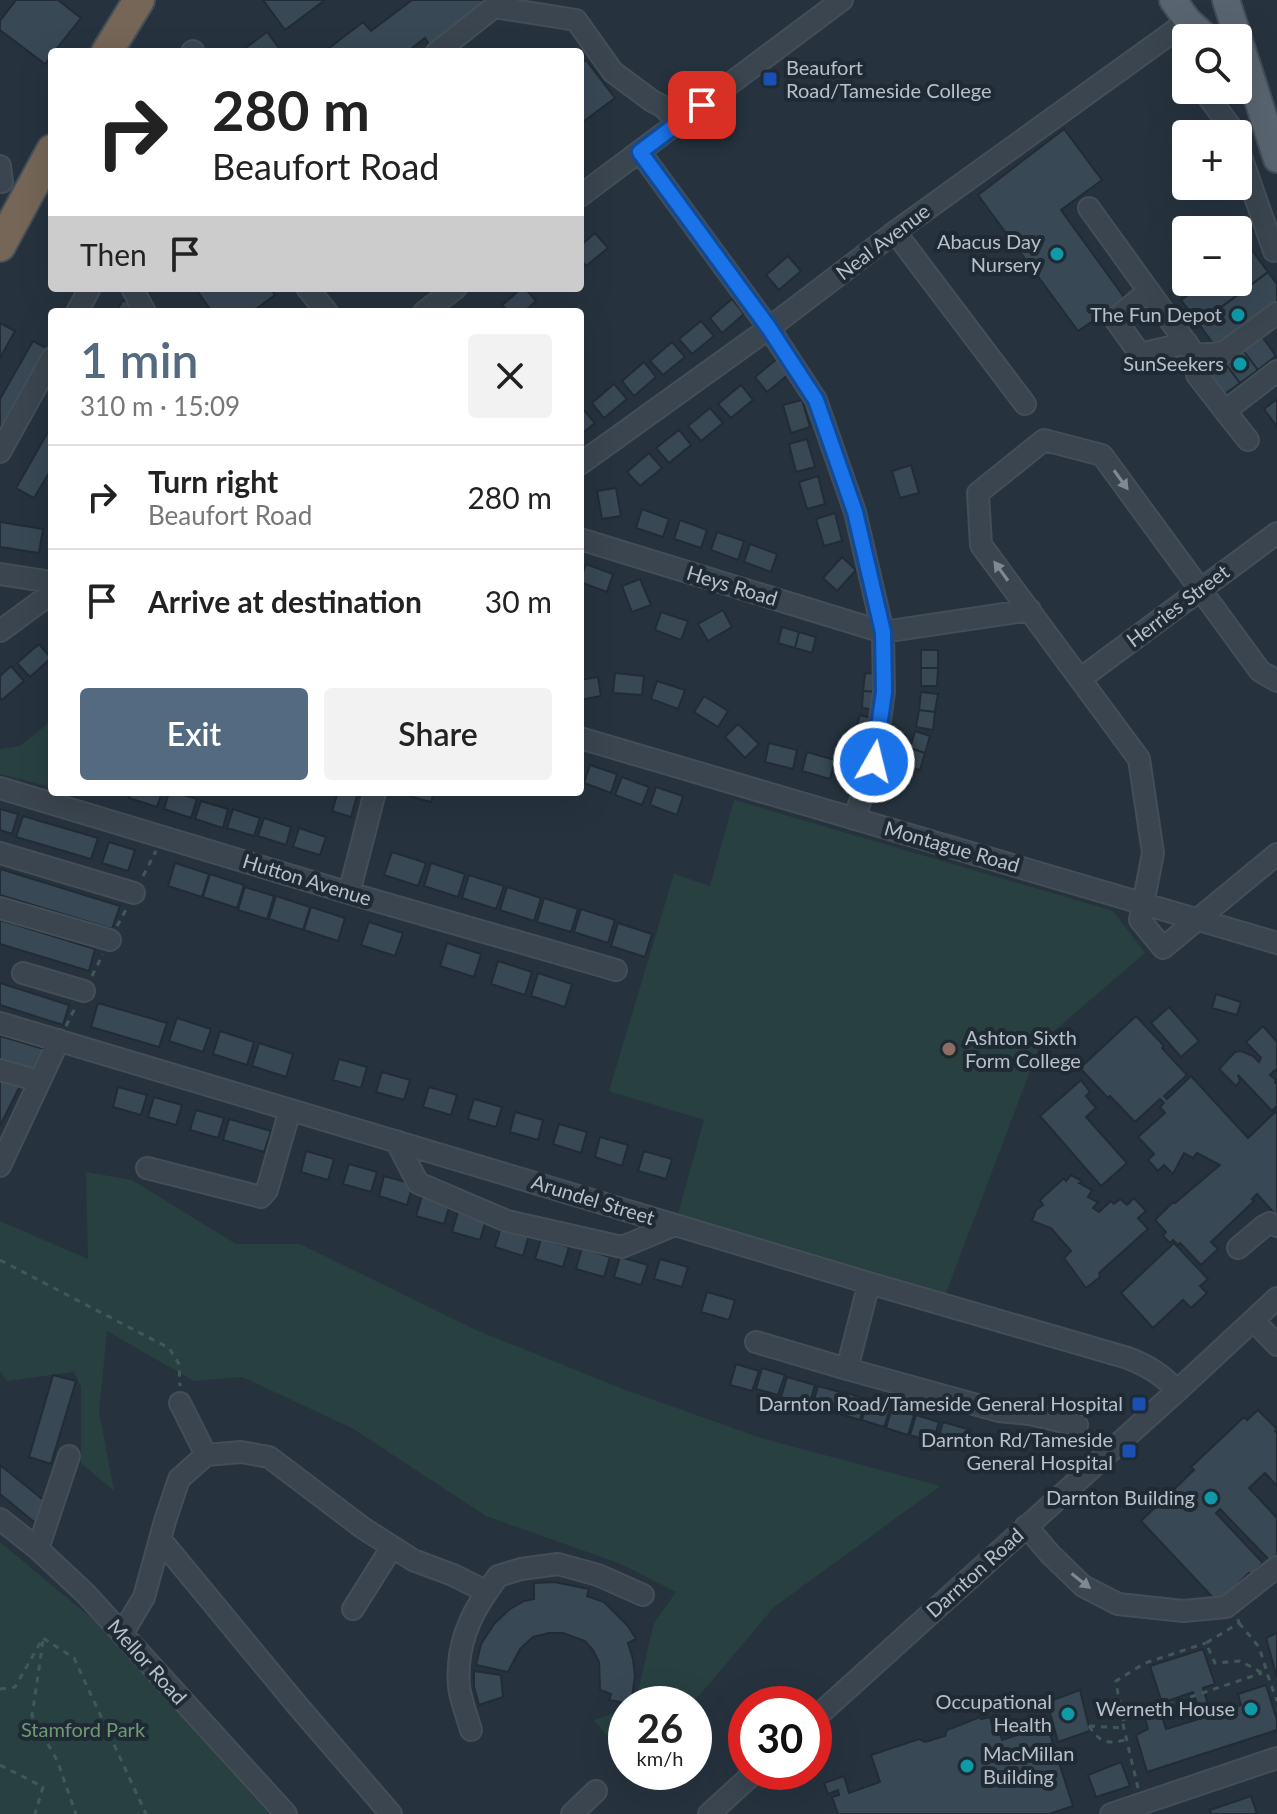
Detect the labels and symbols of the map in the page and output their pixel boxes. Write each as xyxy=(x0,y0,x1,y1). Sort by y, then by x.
place label: Beaufort Road/Tameside College xyxy=(786,55,992,102)
marker: Beaufort Road/Tameside College xyxy=(761,70,779,88)
pin xyxy=(668,71,736,139)
street label: Neal Avenue xyxy=(831,198,934,284)
place label: Abacus Day Nursery xyxy=(937,229,1042,276)
marker: Abacus Day Nursery xyxy=(1048,245,1066,263)
place label: The Fun Depot xyxy=(1090,302,1222,326)
marker: The Fun Depot xyxy=(1229,306,1247,324)
place label: SunSeekers xyxy=(1123,351,1224,375)
marker: SunSeekers xyxy=(1231,355,1249,373)
one-way arrow xyxy=(1113,469,1129,491)
street label: Herries Street xyxy=(1122,559,1233,651)
street label: Heys Road xyxy=(684,560,781,610)
one-way arrow xyxy=(993,561,1009,581)
position arrow xyxy=(832,720,916,804)
street label: Montague Road xyxy=(882,815,1023,877)
street label: Hutton Avenue xyxy=(240,848,374,910)
place label: Ashton Sixth Form College xyxy=(965,1025,1081,1072)
marker: Ashton Sixth Form College xyxy=(940,1040,958,1058)
street label: Arundel Street xyxy=(529,1169,658,1229)
place label: Darnton Road/Tameside General Hospital xyxy=(758,1391,1123,1415)
marker: Darnton Road/Tameside General Hospital xyxy=(1130,1395,1148,1413)
place label: Darnton Rd/Tameside General Hospital xyxy=(921,1427,1113,1474)
marker: Darnton Rd/Tameside General Hospital xyxy=(1120,1442,1138,1460)
place label: Darnton Building xyxy=(1046,1485,1195,1509)
marker: Darnton Building xyxy=(1202,1489,1220,1507)
street label: Darnton Road xyxy=(921,1522,1028,1622)
one-way arrow xyxy=(1071,1573,1091,1589)
street label: Mellor Road xyxy=(103,1614,192,1709)
speed limit sign: 30 xyxy=(728,1686,832,1790)
place label: Occupational Health xyxy=(936,1689,1052,1736)
place label: Werneth House xyxy=(1096,1696,1235,1720)
marker: Werneth House xyxy=(1242,1700,1260,1718)
marker: Occupational Health xyxy=(1059,1705,1077,1723)
park label: Stamford Park xyxy=(21,1717,146,1741)
place label: MacMillan Building xyxy=(983,1741,1074,1788)
marker: MacMillan Building xyxy=(958,1757,976,1775)

